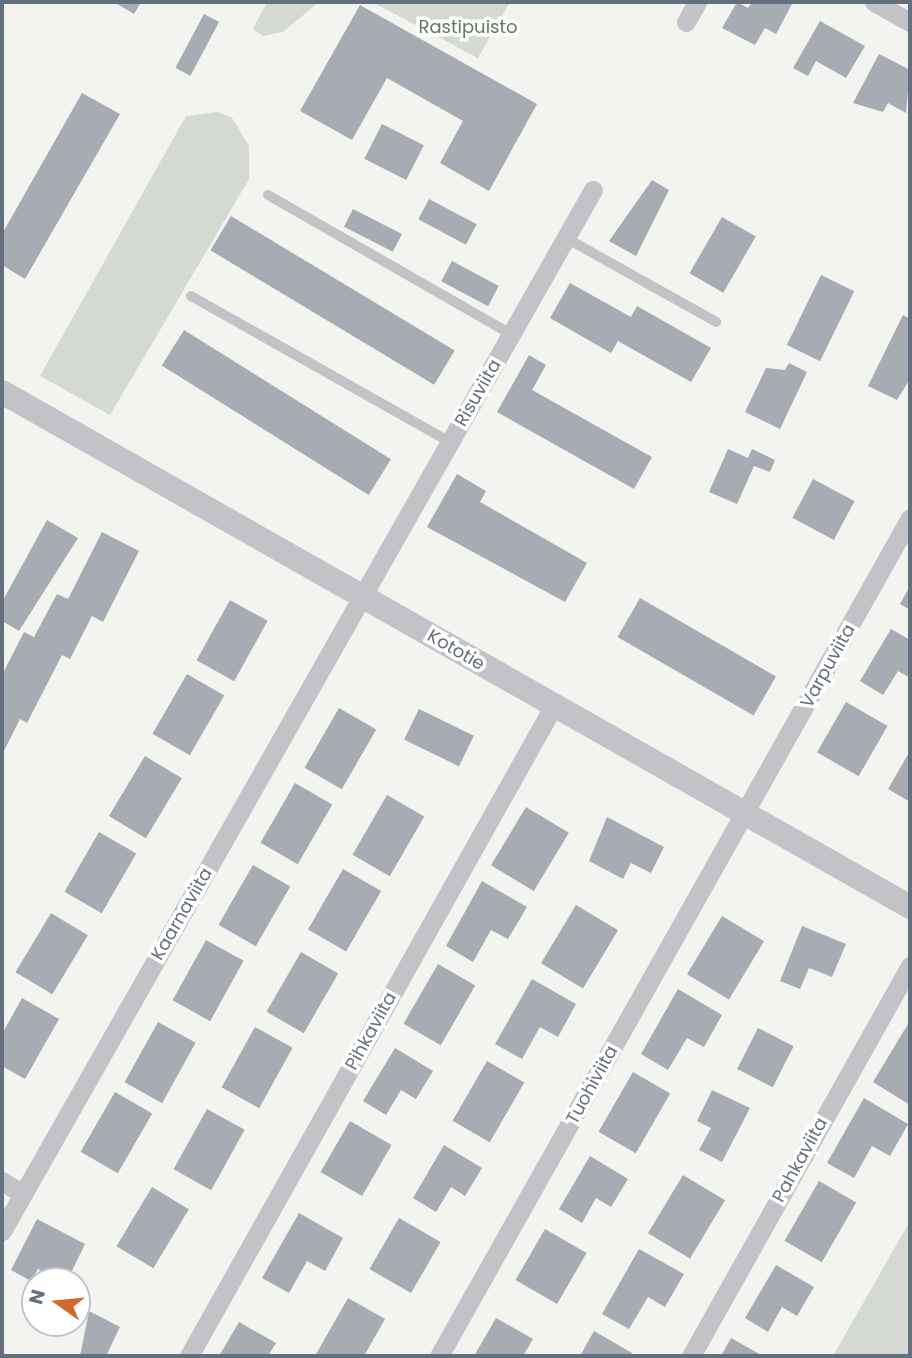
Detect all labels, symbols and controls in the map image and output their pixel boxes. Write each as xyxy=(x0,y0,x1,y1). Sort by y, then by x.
park label: Rastipuisto xyxy=(418,16,518,38)
street label: Risuviita xyxy=(450,356,506,430)
street label: Varpuviita xyxy=(796,620,860,712)
street label: Kototie xyxy=(424,625,488,675)
street label: Kaarnaviita xyxy=(147,864,217,964)
street label: Pihkaviita xyxy=(341,988,401,1074)
street label: Tuohiviita xyxy=(562,1042,622,1128)
street label: Pahkaviita xyxy=(768,1114,832,1206)
north arrow xyxy=(21,1267,91,1337)
text: N xyxy=(22,1287,52,1307)

